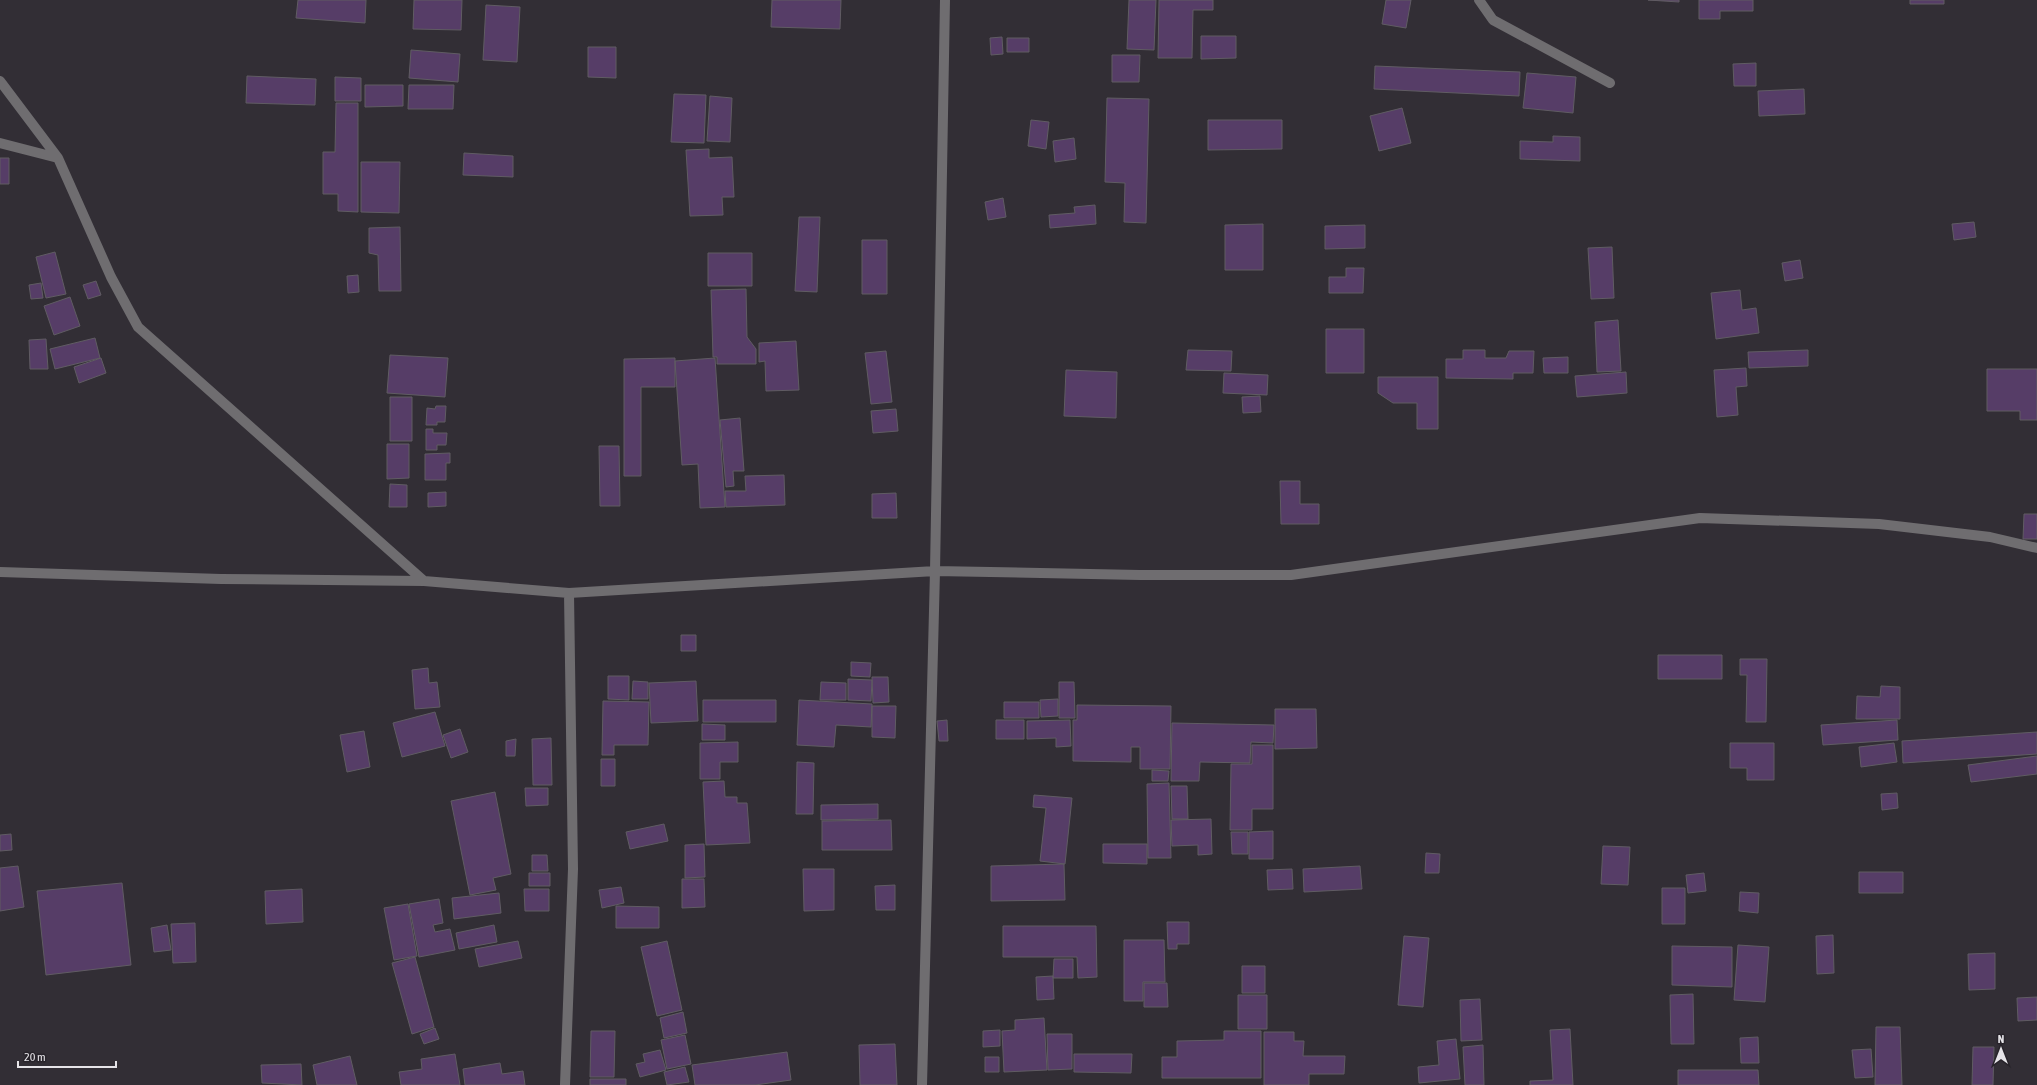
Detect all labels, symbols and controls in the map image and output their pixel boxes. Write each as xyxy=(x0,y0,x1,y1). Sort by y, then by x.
north arrow xyxy=(1981,1029,2021,1069)
text: N xyxy=(1998,1033,2004,1045)
scale bar xyxy=(18,1043,116,1069)
text: 20 m xyxy=(24,1050,46,1064)

